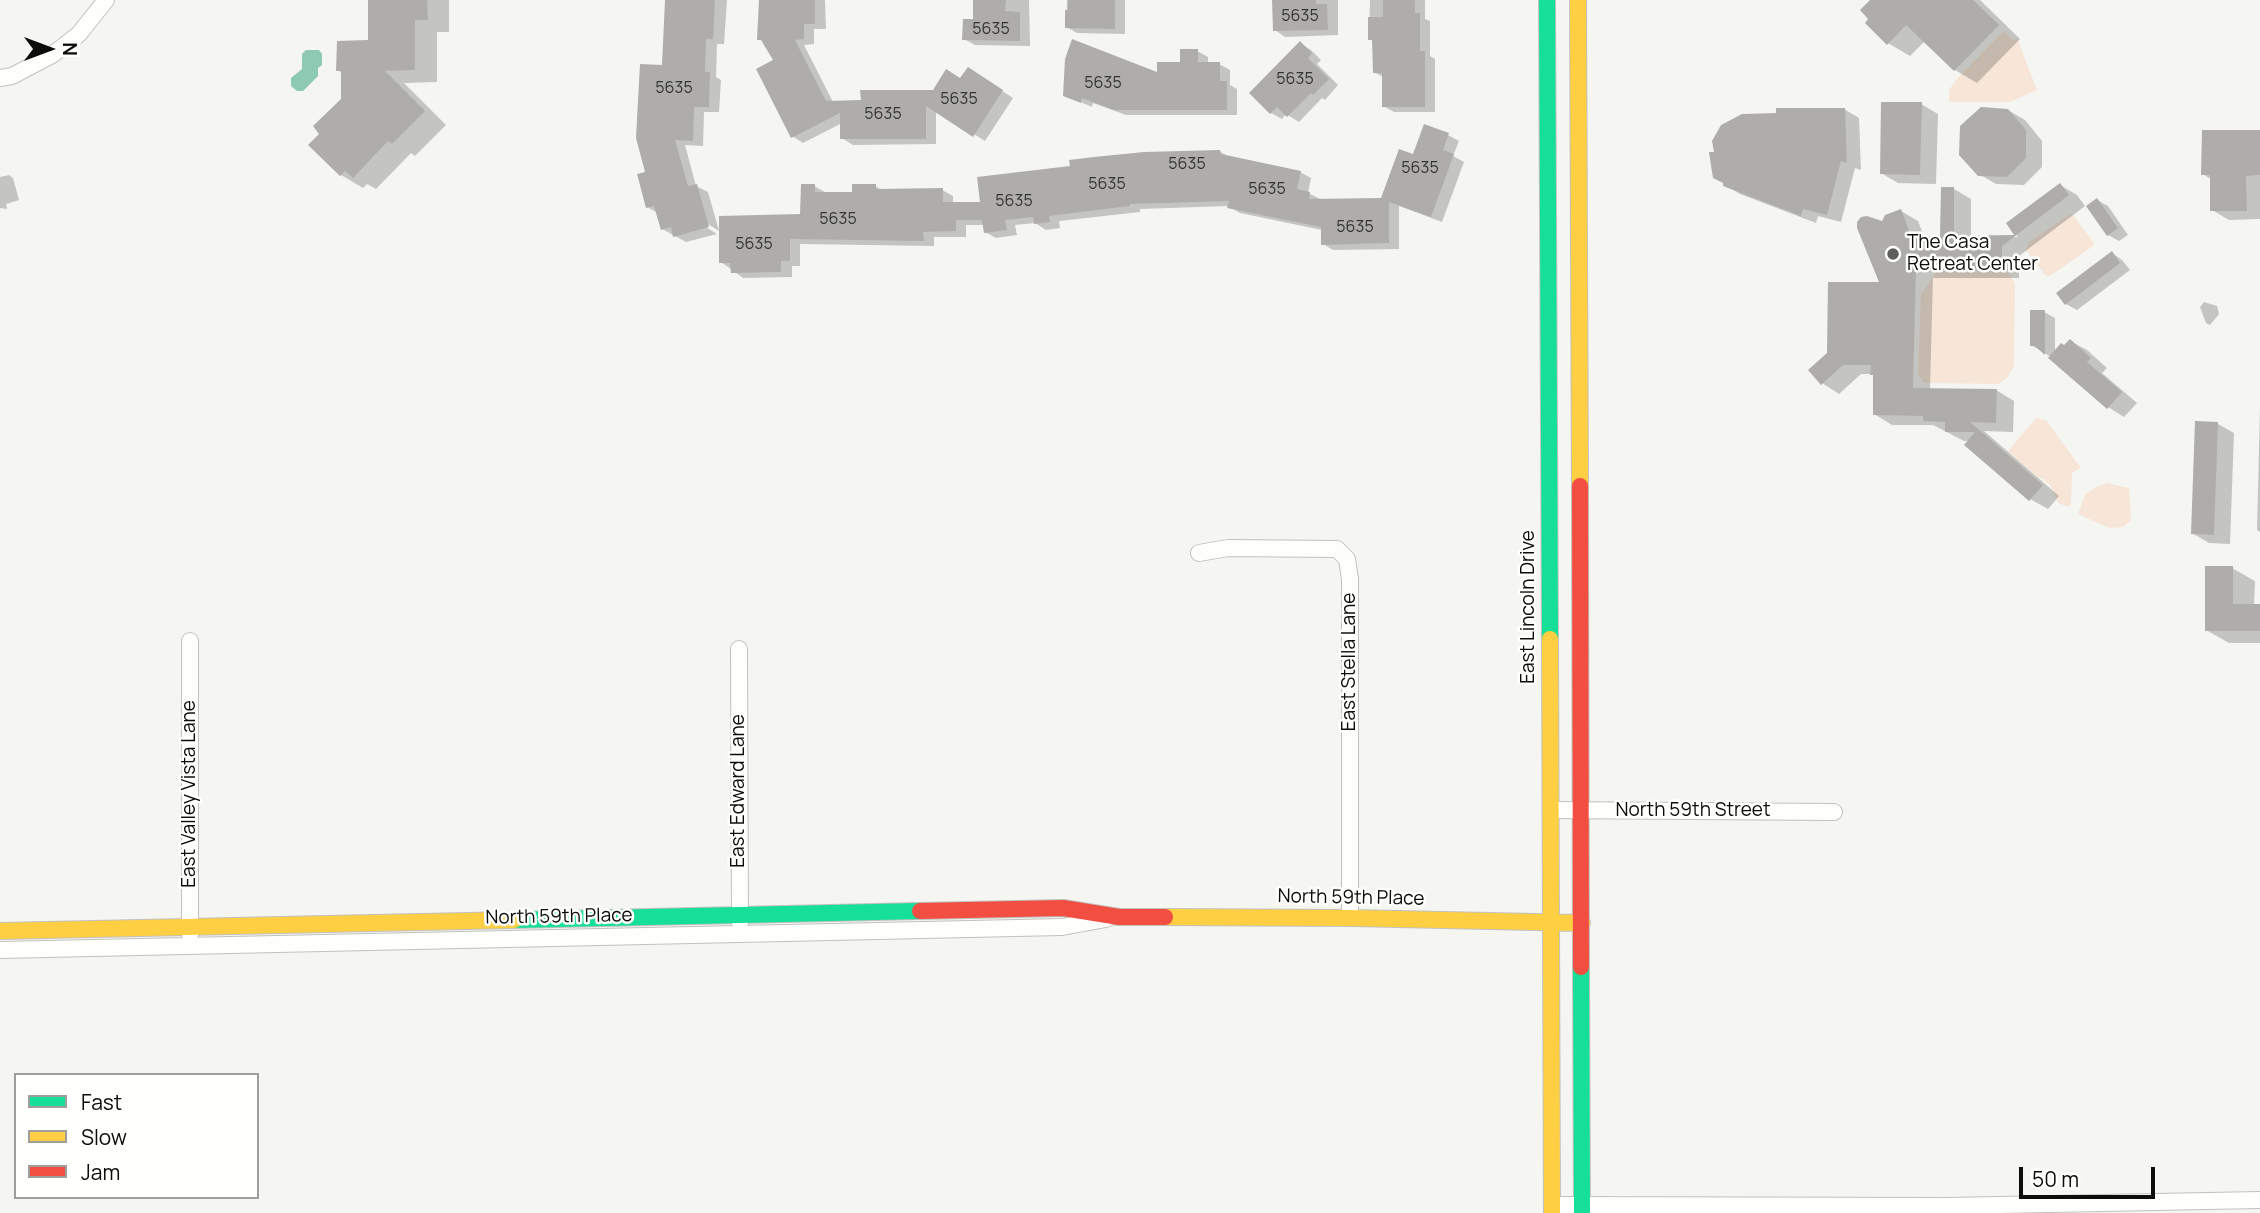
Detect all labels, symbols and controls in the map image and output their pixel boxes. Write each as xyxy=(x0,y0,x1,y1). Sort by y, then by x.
house number: 5635 xyxy=(1281,7,1319,27)
north arrow xyxy=(14,14,84,84)
house number: 5635 xyxy=(972,20,1010,40)
text: N xyxy=(57,42,83,56)
house number: 5635 xyxy=(1276,70,1314,90)
house number: 5635 xyxy=(1084,74,1122,94)
house number: 5635 xyxy=(655,79,693,99)
house number: 5635 xyxy=(940,90,978,110)
house number: 5635 xyxy=(864,105,902,125)
house number: 5635 xyxy=(1168,155,1206,175)
house number: 5635 xyxy=(1401,159,1439,179)
house number: 5635 xyxy=(1088,175,1126,195)
house number: 5635 xyxy=(1248,180,1286,200)
house number: 5635 xyxy=(995,192,1033,212)
house number: 5635 xyxy=(819,210,857,230)
house number: 5635 xyxy=(1336,218,1374,238)
place label: The Casa Retreat Center xyxy=(1907,232,2038,276)
house number: 5635 xyxy=(735,235,773,255)
marker: The Casa Retreat Center xyxy=(1885,246,1901,262)
street label: East Lincoln Drive xyxy=(1518,530,1540,684)
street label: East Stella Lane xyxy=(1339,593,1361,731)
street label: East Valley Vista Lane xyxy=(179,700,201,888)
street label: East Edward Lane xyxy=(728,714,750,868)
street label: North 59th Street xyxy=(1615,800,1771,822)
street label: North 59th Place xyxy=(1277,885,1425,911)
street label: North 59th Place xyxy=(485,904,633,930)
legend xyxy=(14,1073,259,1199)
text: Fast xyxy=(81,1088,122,1116)
text: Slow xyxy=(81,1123,127,1151)
scale bar xyxy=(2022,1154,2158,1198)
text: Jam xyxy=(81,1158,120,1186)
text: 50 m xyxy=(2032,1165,2079,1193)

